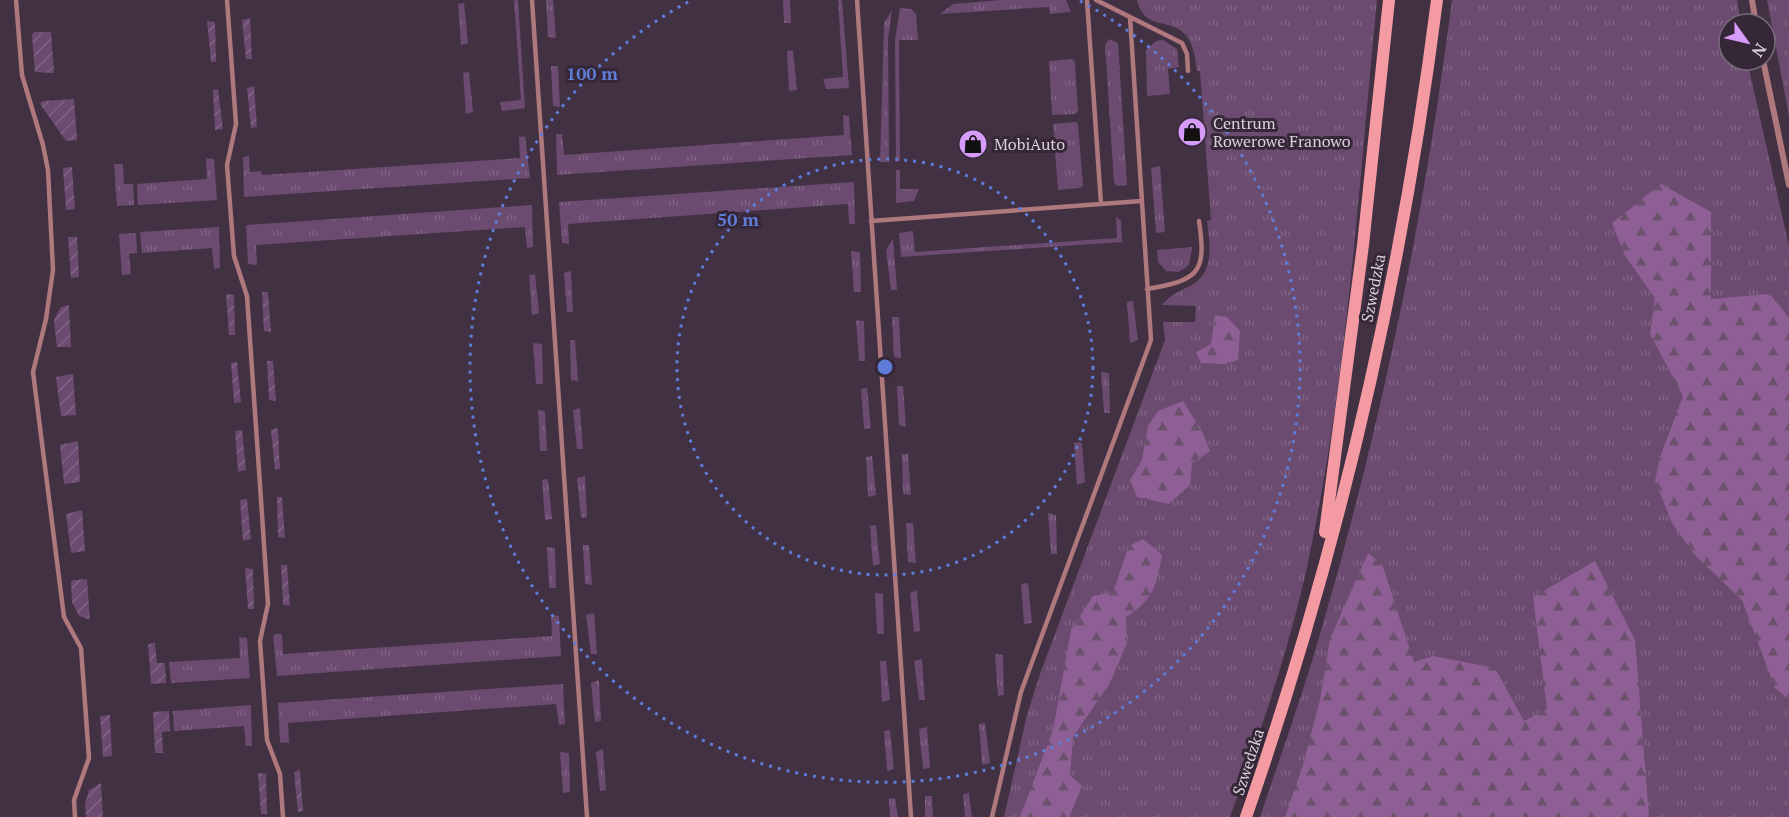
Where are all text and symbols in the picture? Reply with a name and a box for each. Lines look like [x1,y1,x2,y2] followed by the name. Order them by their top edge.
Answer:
[1717,12,1777,72] north arrow
[1747,39,1772,62] text: N
[566,61,618,85] text: 100 m
[1213,112,1351,152] place label: Centrum Rowerowe Franowo
[1176,116,1208,148] shop icon: Centrum Rowerowe Franowo
[957,128,989,160] shop icon: MobiAuto
[994,133,1065,155] place label: MobiAuto
[717,207,759,231] text: 50 m
[1356,252,1390,324] street label: Szwedzka
[875,357,895,377] centre of rings
[1227,726,1269,798] street label: Szwedzka

